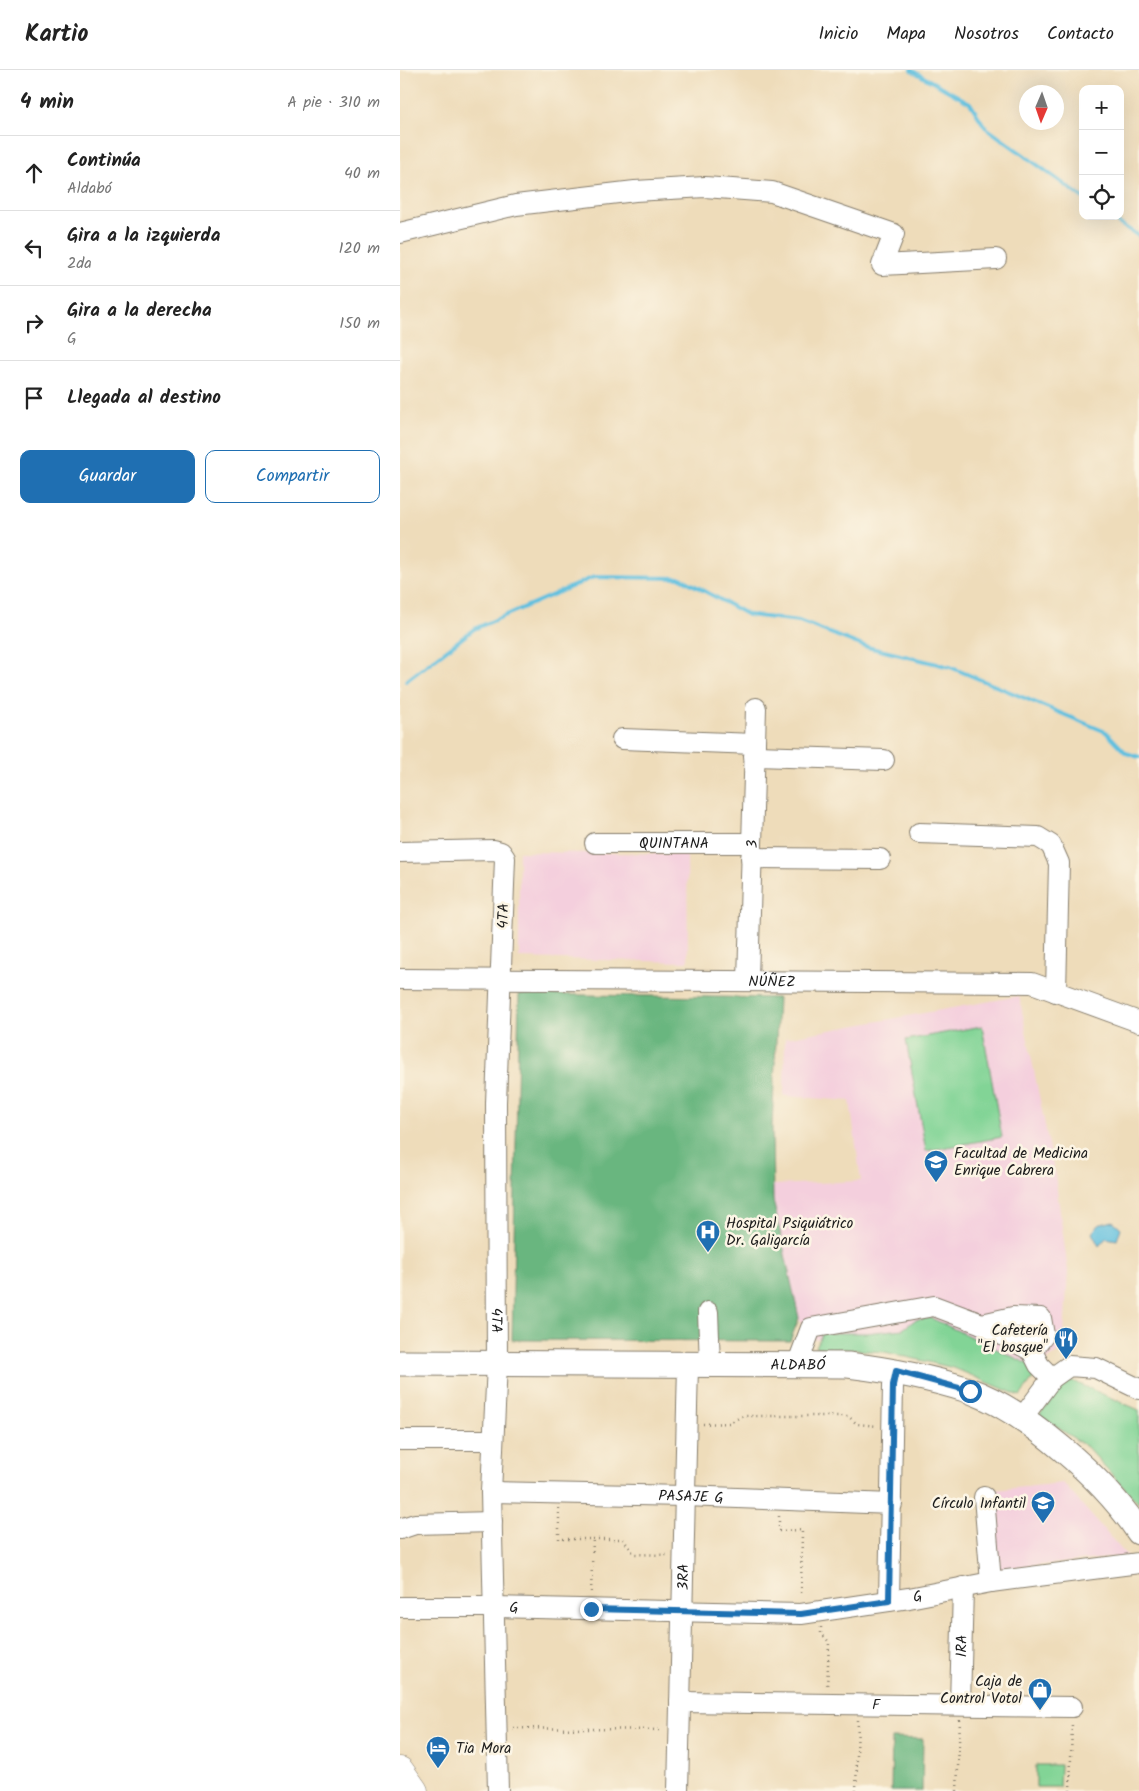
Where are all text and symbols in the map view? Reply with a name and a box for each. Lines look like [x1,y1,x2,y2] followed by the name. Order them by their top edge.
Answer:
[25,15,88,54] text: Kartio
[818,20,858,49] text: Inicio
[886,20,926,49] text: Mapa
[954,20,1019,49] text: Nosotros
[1047,20,1114,49] text: Contacto
[1019,85,1064,130] north arrow
[1079,85,1124,220] map controls
[1079,85,1124,130] button: +
[20,86,74,119] text: 4 min
[287,90,380,115] text: A pie · 310 m
[1079,130,1124,175] button: −
[67,146,141,176] text: Continúa
[20,159,48,187] icon: ahead
[344,161,380,186] text: 40 m
[1079,175,1124,220] button: locate
[67,176,112,201] text: Aldabó
[67,221,220,251] text: Gira a la izquierda
[20,234,48,262] icon: left
[339,236,380,261] text: 120 m
[67,251,92,276] text: 2da
[67,296,212,326] text: Gira a la derecha
[20,309,48,337] icon: right
[339,311,380,336] text: 150 m
[67,326,77,351] text: G
[67,383,221,413] text: Llegada al destino
[20,384,48,412] icon: arrive
[20,450,195,503] button: Guardar
[205,450,380,503] button: Compartir
[639,832,709,856] street label: QUINTANA
[741,839,765,849] street label: 3
[492,903,516,929] street label: 4TA
[748,970,796,995] street label: NÚÑEZ
[954,1142,1088,1183] place label: Facultad de Medicina Enrique Cabrera
[923,1149,949,1183] school or university icon: Facultad de Medicina Enrique Cabrera
[726,1212,854,1253] place label: Hospital Psiquiátrico Dr. Galigarcía
[695,1219,721,1253] hospital icon: Hospital Psiquiátrico Dr. Galigarcía
[484,1308,508,1333] street label: 4TA
[977,1319,1048,1360] place label: Cafetería "El bosque"
[1053,1326,1079,1360] restaurant icon: Cafetería "El bosque"
[770,1354,826,1378] street label: ALDABÓ
[959,1380,982,1403] route start
[658,1484,724,1510] street label: PASAJE G
[1030,1490,1056,1524] school or university icon: Círculo Infantil
[932,1492,1026,1516] place label: Círculo Infantil
[672,1564,696,1591] street label: 3RA
[911,1585,925,1610] street label: G
[509,1596,519,1621] street label: G
[580,1598,603,1621] route end
[950,1634,975,1658] street label: 1RA
[940,1670,1022,1711] place label: Caja de Control Votol
[1027,1677,1053,1711] shop icon: Caja de Control Votol
[872,1693,881,1718] street label: F
[425,1735,451,1769] hotel icon: Tia Mora
[456,1737,511,1761] place label: Tia Mora

